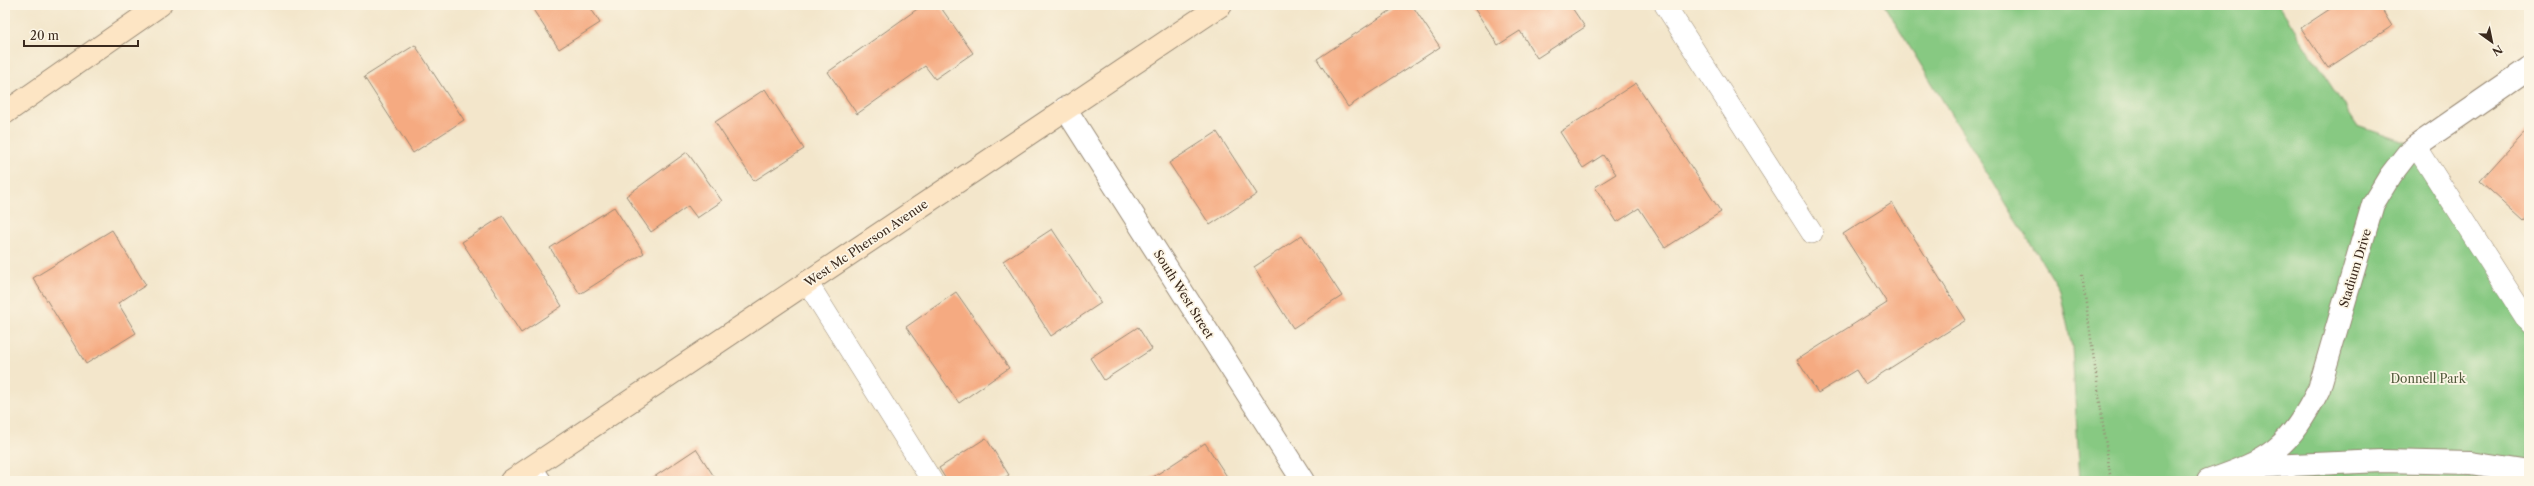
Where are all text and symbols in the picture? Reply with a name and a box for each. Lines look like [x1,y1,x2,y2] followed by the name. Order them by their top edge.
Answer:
[24,22,138,48] scale bar
[2472,22,2512,62] north arrow
[30,28,59,43] text: 20 m
[2489,42,2505,59] text: N
[801,196,931,290] street label: West Mc Pherson Avenue
[2336,226,2374,309] street label: Stadium Drive
[1151,247,1218,342] street label: South West Street
[2390,371,2467,386] park label: Donnell Park

